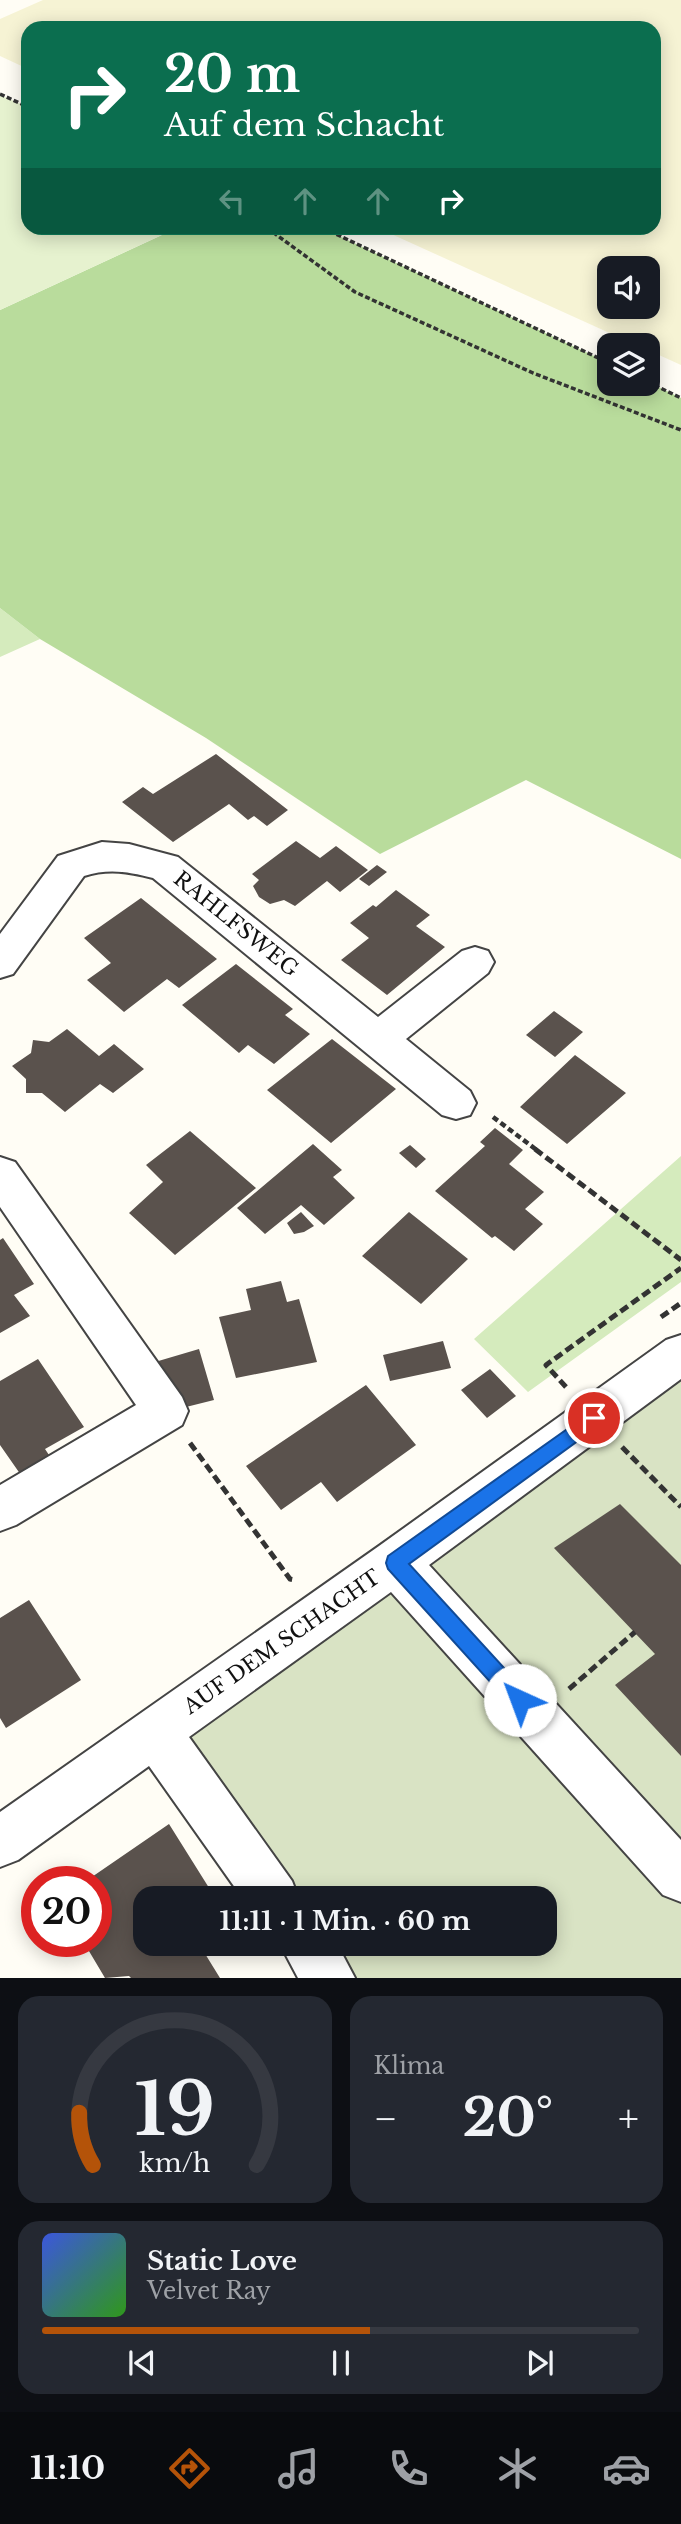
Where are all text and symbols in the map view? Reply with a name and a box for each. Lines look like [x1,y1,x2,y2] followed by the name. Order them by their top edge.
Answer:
[164,44,300,105] text: 20 m
[49,49,140,140] icon: right
[164,105,444,145] text: Auf dem Schacht
[213,182,251,220] icon: left
[286,182,324,220] icon: ahead
[359,182,397,220] icon: ahead
[432,182,470,220] icon: right
[597,256,660,396] map controls
[597,256,660,319] button: sound
[597,333,660,396] button: layers
[168,866,304,982] street label: RAHLFSWEG
[564,1388,624,1448] pin
[575,1399,613,1437] icon: arrive
[178,1564,385,1720] street label: AUF DEM SCHACHT
[483,1663,557,1737] position arrow
[21,1866,112,1957] speed limit sign: 20
[220,1905,470,1937] text: 11:11 · 1 Min. · 60 m
[374,2052,444,2080] text: Klima
[134,2065,215,2156] text: 19
[463,2086,553,2150] text: 20°
[374,2095,398,2142] text: −
[618,2095,639,2142] text: +
[139,2148,210,2179] text: km/h
[147,2245,297,2277] text: Static Love
[147,2277,271,2305] text: Velvet Ray
[123,2344,161,2382] icon: previous
[322,2344,360,2382] icon: pause
[521,2344,559,2382] icon: next
[165,2444,214,2493] icon: directions
[274,2444,323,2493] icon: music
[384,2444,433,2493] icon: phone
[493,2444,542,2493] icon: climate
[602,2444,651,2493] icon: car
[30,2448,105,2488] text: 11:10

